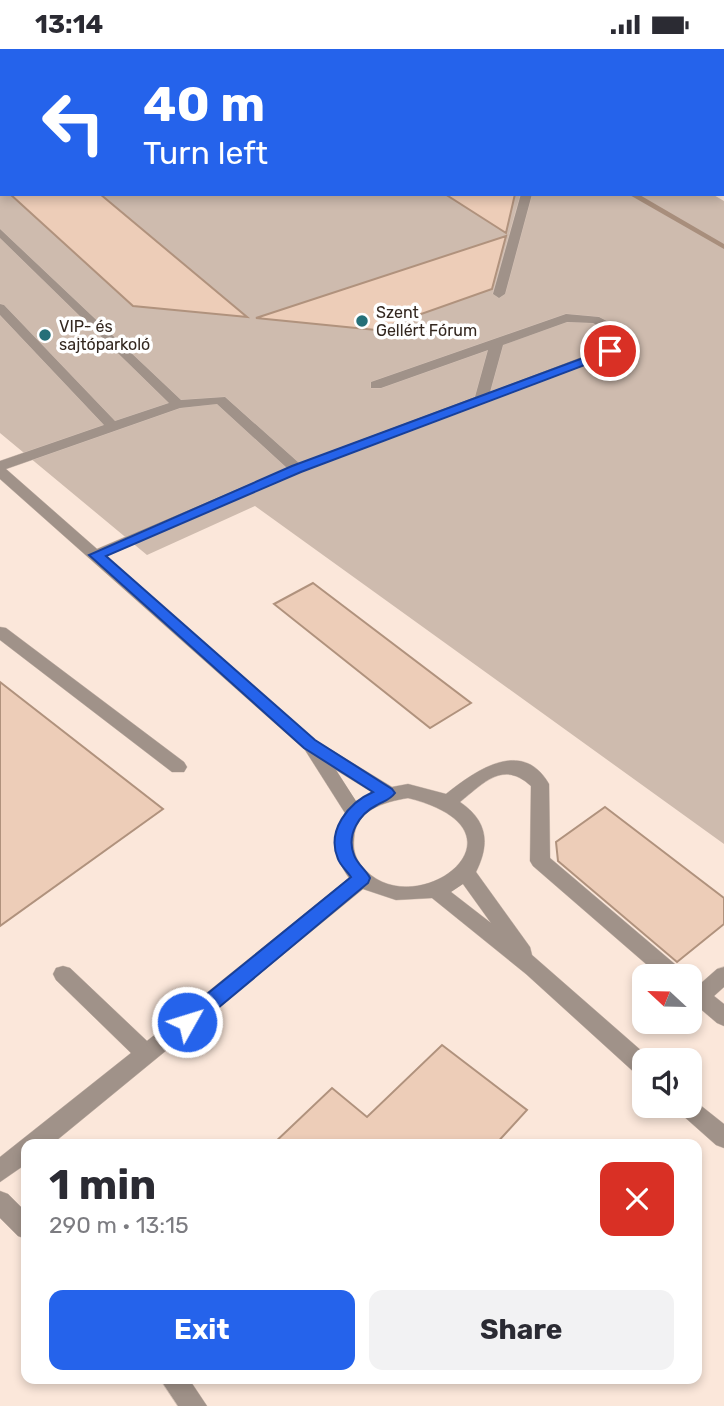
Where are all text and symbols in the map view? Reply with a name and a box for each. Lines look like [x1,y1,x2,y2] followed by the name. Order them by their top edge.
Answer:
[35,9,103,40] text: 13:14
[143,75,265,133] text: 40 m
[28,77,119,168] icon: left
[143,134,268,172] text: Turn left
[376,303,477,340] place label: Szent Gellért Fórum
[354,313,370,329] marker: Szent Gellért Fórum
[59,317,150,354] place label: VIP- és sajtóparkoló
[580,321,640,381] pin
[37,327,53,343] marker: VIP- és sajtóparkoló
[591,332,629,370] icon: arrive
[632,964,702,1034] north arrow
[632,964,702,1118] map controls
[150,985,224,1059] position arrow
[632,1048,702,1118] button: sound
[49,1160,156,1210] text: 1 min
[600,1162,674,1236] button: close
[49,1211,189,1239] text: 290 m · 13:15
[49,1290,355,1370] button: Exit
[369,1290,674,1370] button: Share

